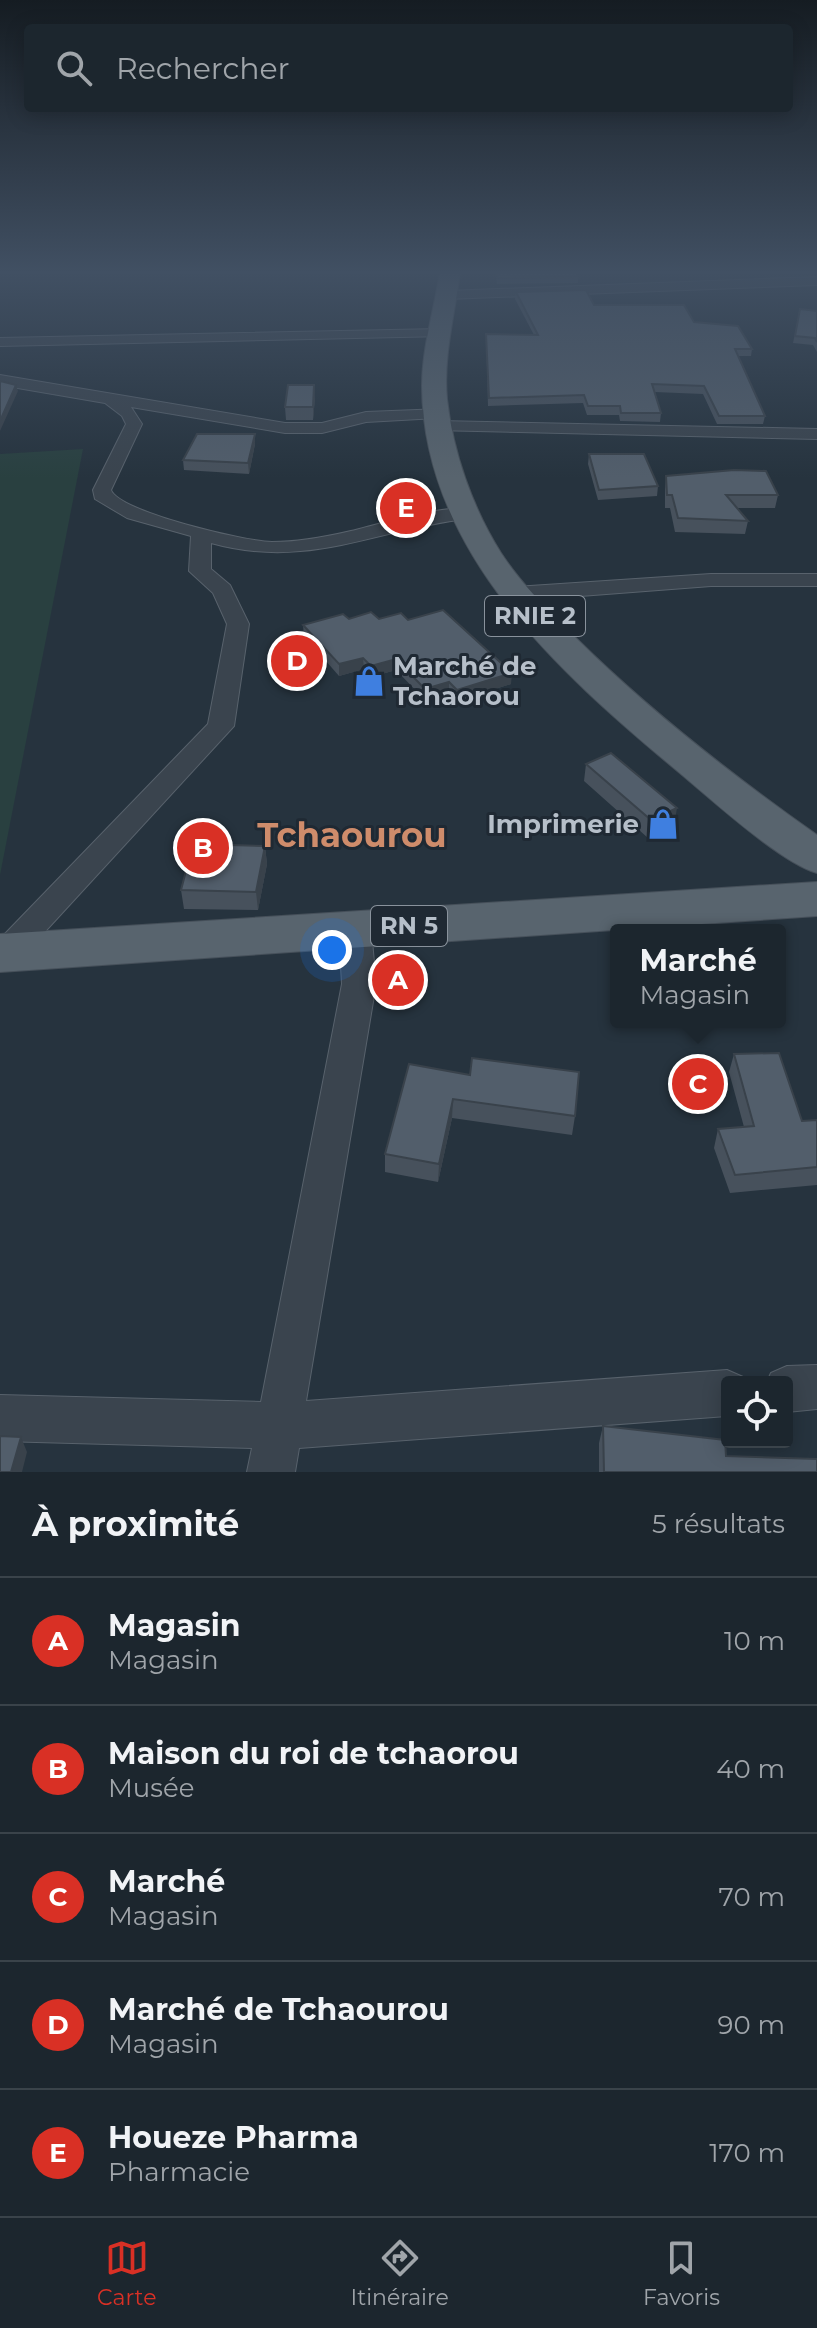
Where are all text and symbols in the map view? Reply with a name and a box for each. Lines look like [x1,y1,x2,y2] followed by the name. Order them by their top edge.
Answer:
[24,24,793,112] search box
[52,46,96,90] icon: search
[116,50,290,87] text: Rechercher
[380,478,432,538] pin: E
[485,596,585,636] road number: RNIE 2
[271,631,323,691] pin: D
[393,650,536,712] place label: Marché de Tchaorou
[352,664,386,698] shop icon: Marché de Tchaorou
[646,807,680,841] shop icon: Imprimerie
[487,808,639,840] place label: Imprimerie
[257,814,447,856] district label: Tchaourou
[177,818,229,878] pin: B
[371,906,447,946] road number: RN 5
[610,924,786,1028] popup
[312,930,352,970] your location
[639,942,757,979] text: Marché
[372,950,424,1010] pin: A
[639,979,750,1011] text: Magasin
[672,1054,724,1114] pin: C
[721,1376,793,1448] map controls
[721,1376,793,1448] button: locate
[32,1503,239,1545] text: À proximité
[652,1508,785,1540] text: 5 résultats
[108,1607,240,1644] text: Magasin
[48,1625,68,1657] text: A
[724,1625,785,1657] text: 10 m
[108,1644,219,1676] text: Magasin
[108,1735,519,1772] text: Maison du roi de tchaorou
[48,1753,68,1785] text: B
[716,1753,785,1785] text: 40 m
[108,1772,194,1804] text: Musée
[108,1863,225,1900] text: Marché
[49,1881,67,1913] text: C
[719,1881,785,1913] text: 70 m
[108,1900,219,1932] text: Magasin
[108,1991,449,2028] text: Marché de Tchaourou
[47,2009,69,2041] text: D
[718,2009,785,2041] text: 90 m
[108,2028,219,2060] text: Magasin
[108,2119,359,2156] text: Houeze Pharma
[49,2137,67,2169] text: E
[709,2137,785,2169] text: 170 m
[108,2156,250,2188] text: Pharmacie
[97,2236,156,2311] tab: Carte
[351,2236,449,2311] tab: Itinéraire
[643,2236,720,2311] tab: Favoris

